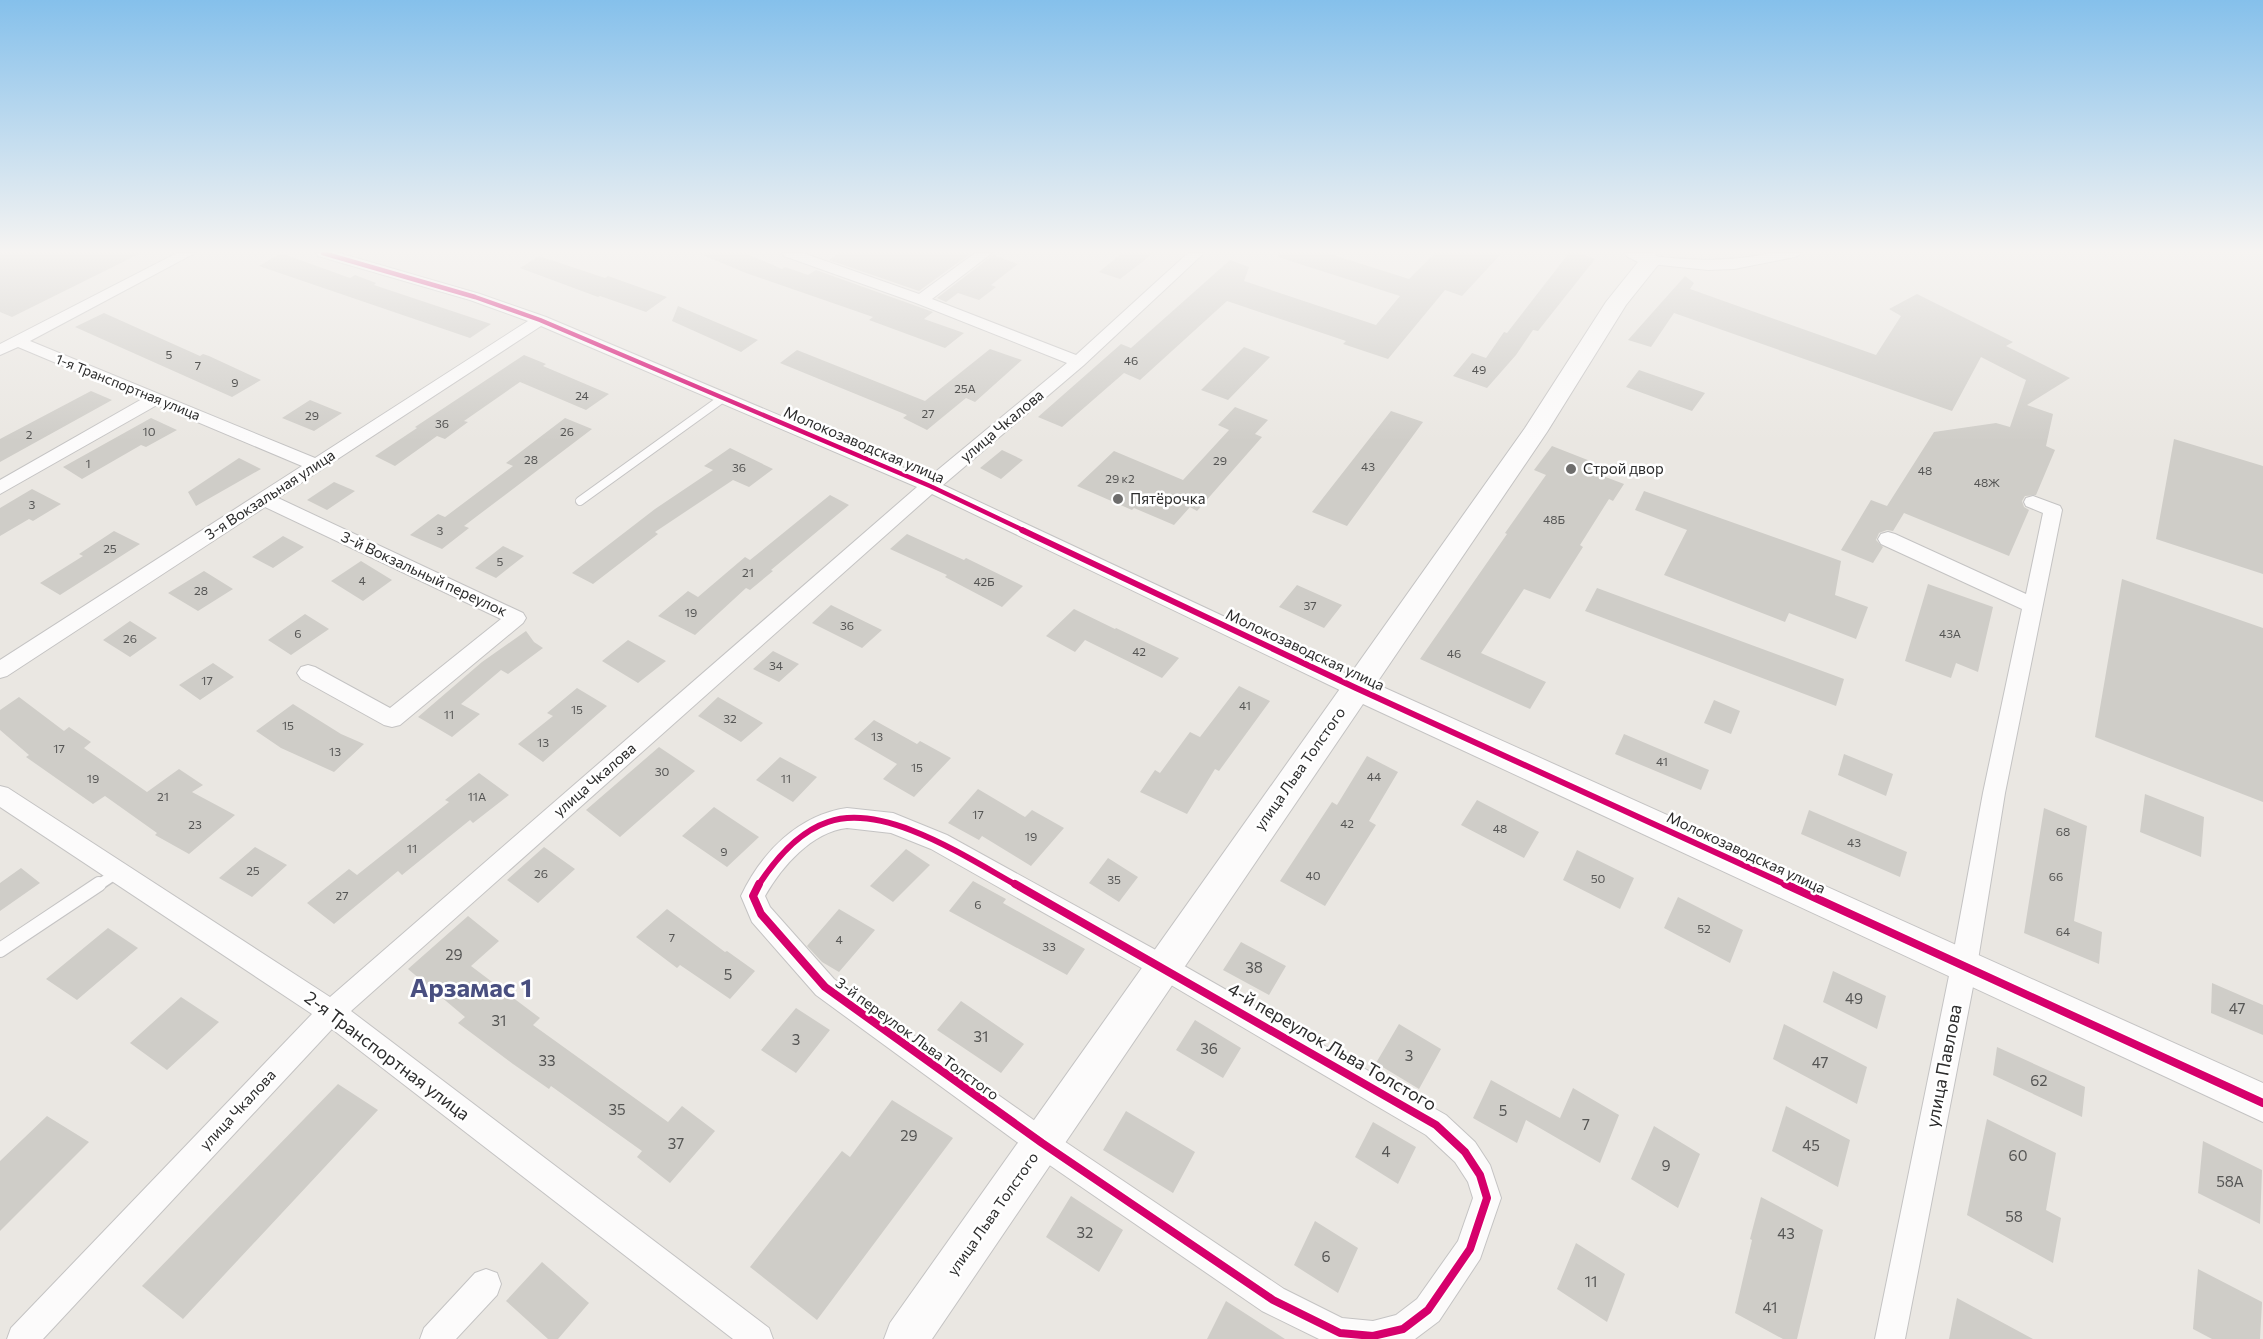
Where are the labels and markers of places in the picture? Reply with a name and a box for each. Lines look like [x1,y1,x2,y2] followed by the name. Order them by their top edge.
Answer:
[1583,459,1664,477] place label: Строй двор
[1564,462,1578,476] marker: Строй двор
[1130,489,1205,507] place label: Пятёрочка
[1111,492,1125,506] marker: Пятёрочка

